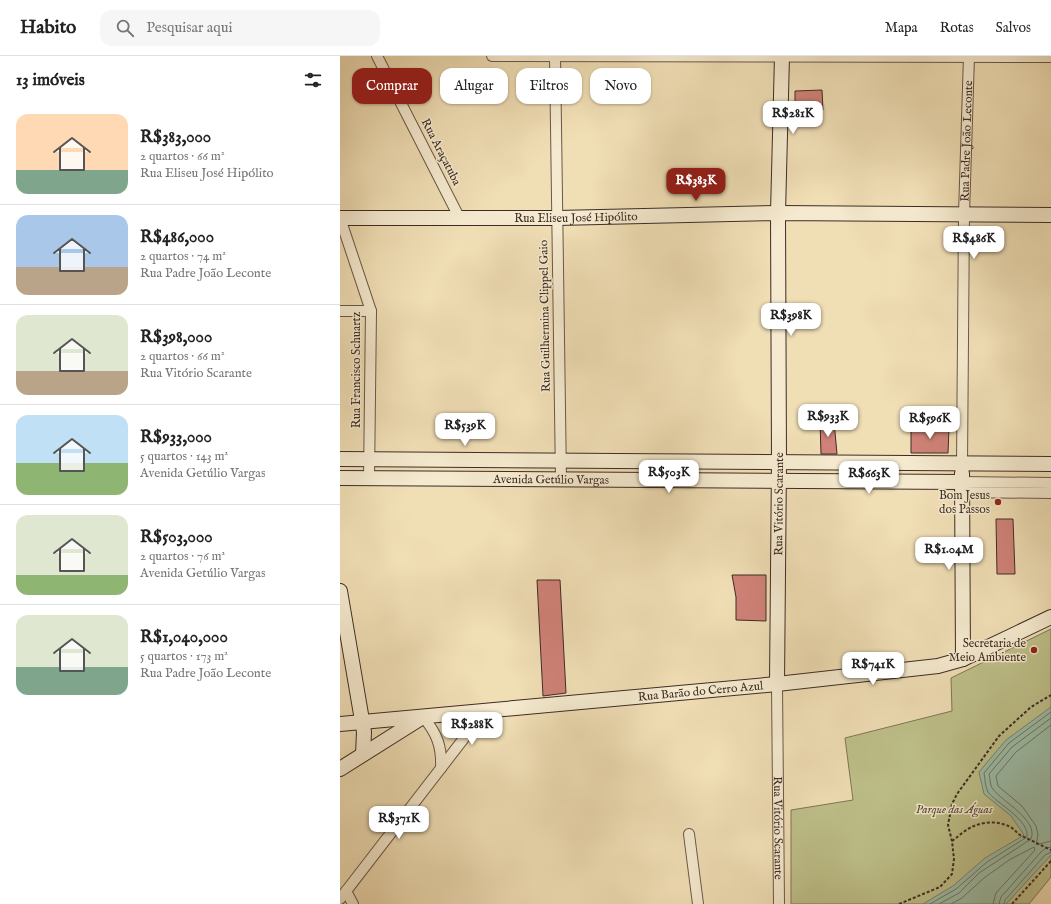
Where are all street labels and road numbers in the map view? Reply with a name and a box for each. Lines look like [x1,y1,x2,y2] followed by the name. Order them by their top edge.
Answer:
[957,80,976,202] street label: Rua Padre João Leconte
[418,116,465,189] street label: Rua Araçatuba
[514,209,638,226] street label: Rua Eliseu José Hipólito
[536,239,555,392] street label: Rua Guilhermina Clippel Gaio
[349,311,364,428] street label: Rua Francisco Schuartz
[771,452,787,556] street label: Rua Vitório Scarante
[492,471,609,487] street label: Avenida Getúlio Vargas
[637,678,764,704] street label: Rua Barão do Cerro Azul
[770,776,786,880] street label: Rua Vitório Scarante

